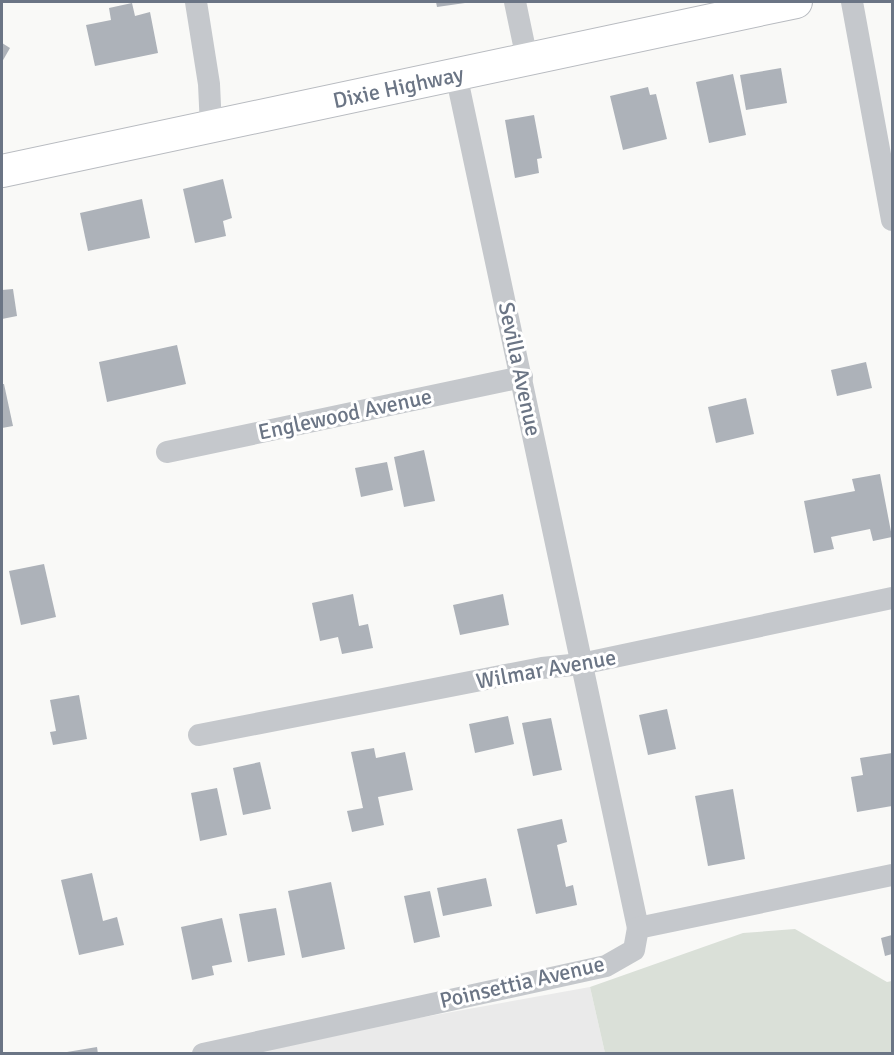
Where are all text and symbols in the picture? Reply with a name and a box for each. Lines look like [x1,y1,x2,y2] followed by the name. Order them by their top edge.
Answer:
[330,59,467,114] street label: Dixie Highway
[493,300,547,438] street label: Sevilla Avenue
[256,382,434,446] street label: Englewood Avenue
[474,643,618,695] street label: Wilmar Avenue
[437,950,607,1014] street label: Poinsettia Avenue

